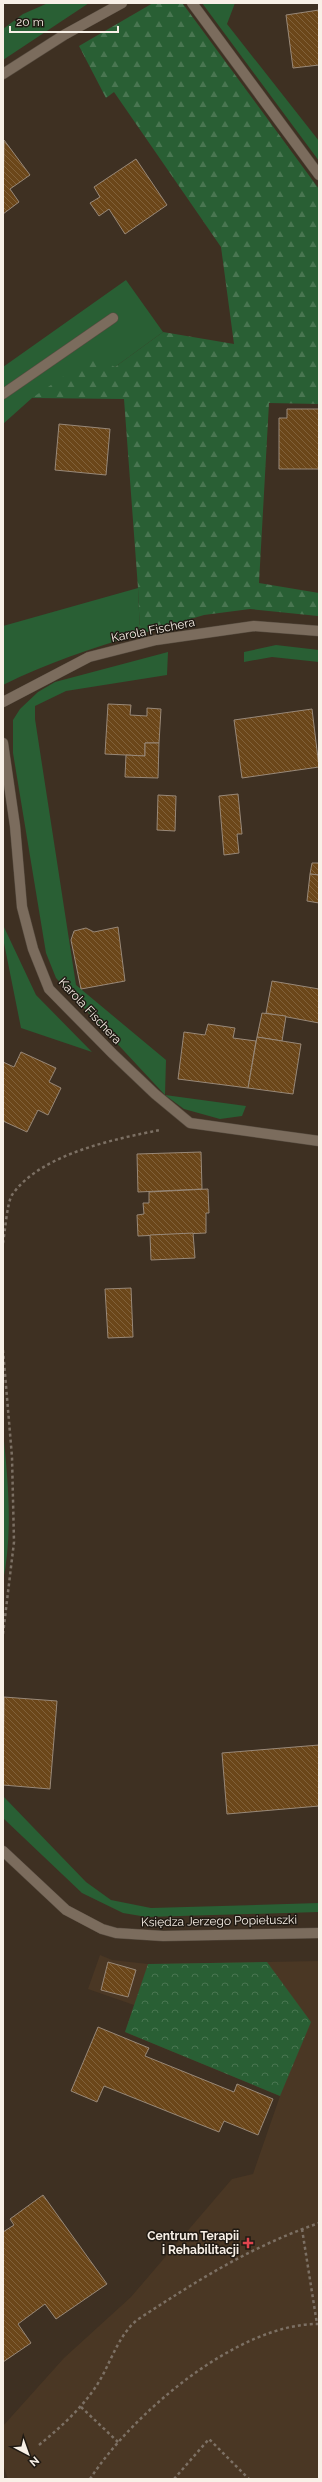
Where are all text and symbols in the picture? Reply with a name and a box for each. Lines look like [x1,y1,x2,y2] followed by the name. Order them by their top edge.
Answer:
[10,8,118,34] scale bar
[16,15,44,29] text: 20 m
[110,615,196,645] street label: Karola Fischera
[56,975,124,1047] street label: Karola Fischera
[141,1913,297,1929] street label: Księdza Jerzego Popiełuszki
[147,2229,239,2257] place label: Centrum Terapii i Rehabilitacji
[242,2237,254,2249] marker: Centrum Terapii i Rehabilitacji
[8,2434,48,2474] north arrow
[27,2454,42,2469] text: N

